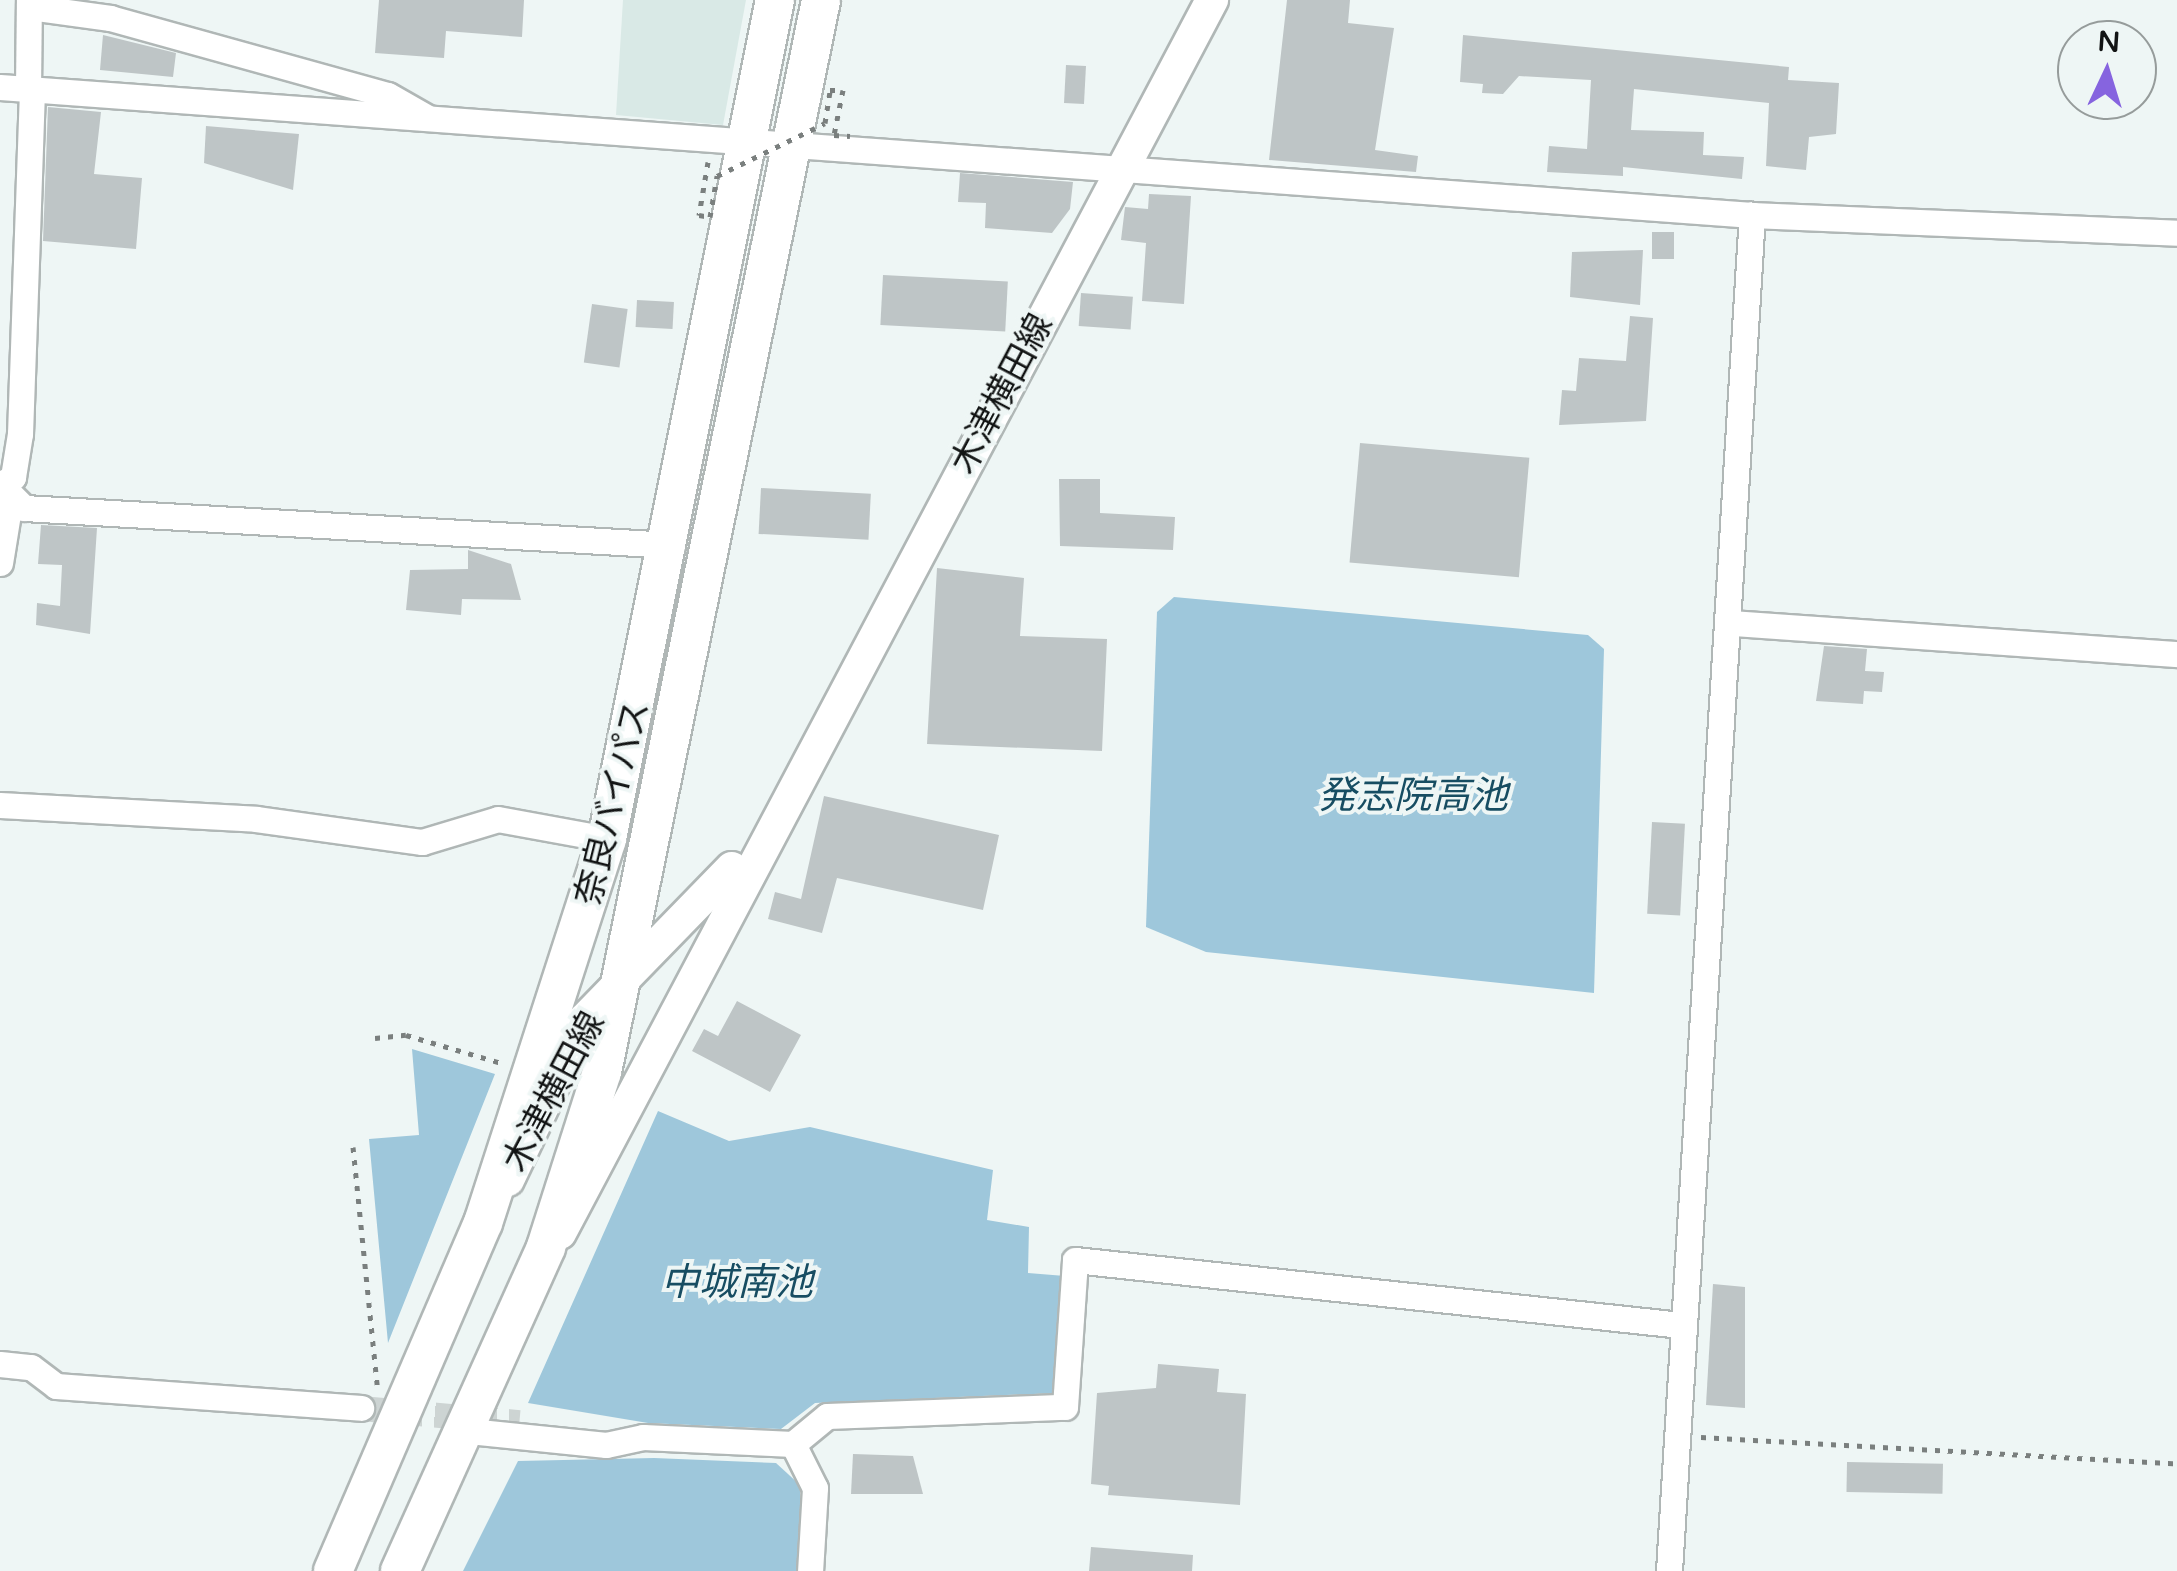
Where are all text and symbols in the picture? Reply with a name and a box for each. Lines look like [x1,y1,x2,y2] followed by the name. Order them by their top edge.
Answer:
[2057,20,2157,120] north arrow
[2097,24,2121,60] text: N
[942,307,1062,481] street label: 木津横田線
[567,696,659,910] street label: 奈良バイパス
[1318,774,1508,820] water label: 発志院高池
[494,1005,614,1179] street label: 木津横田線
[661,1261,813,1307] water label: 中城南池

